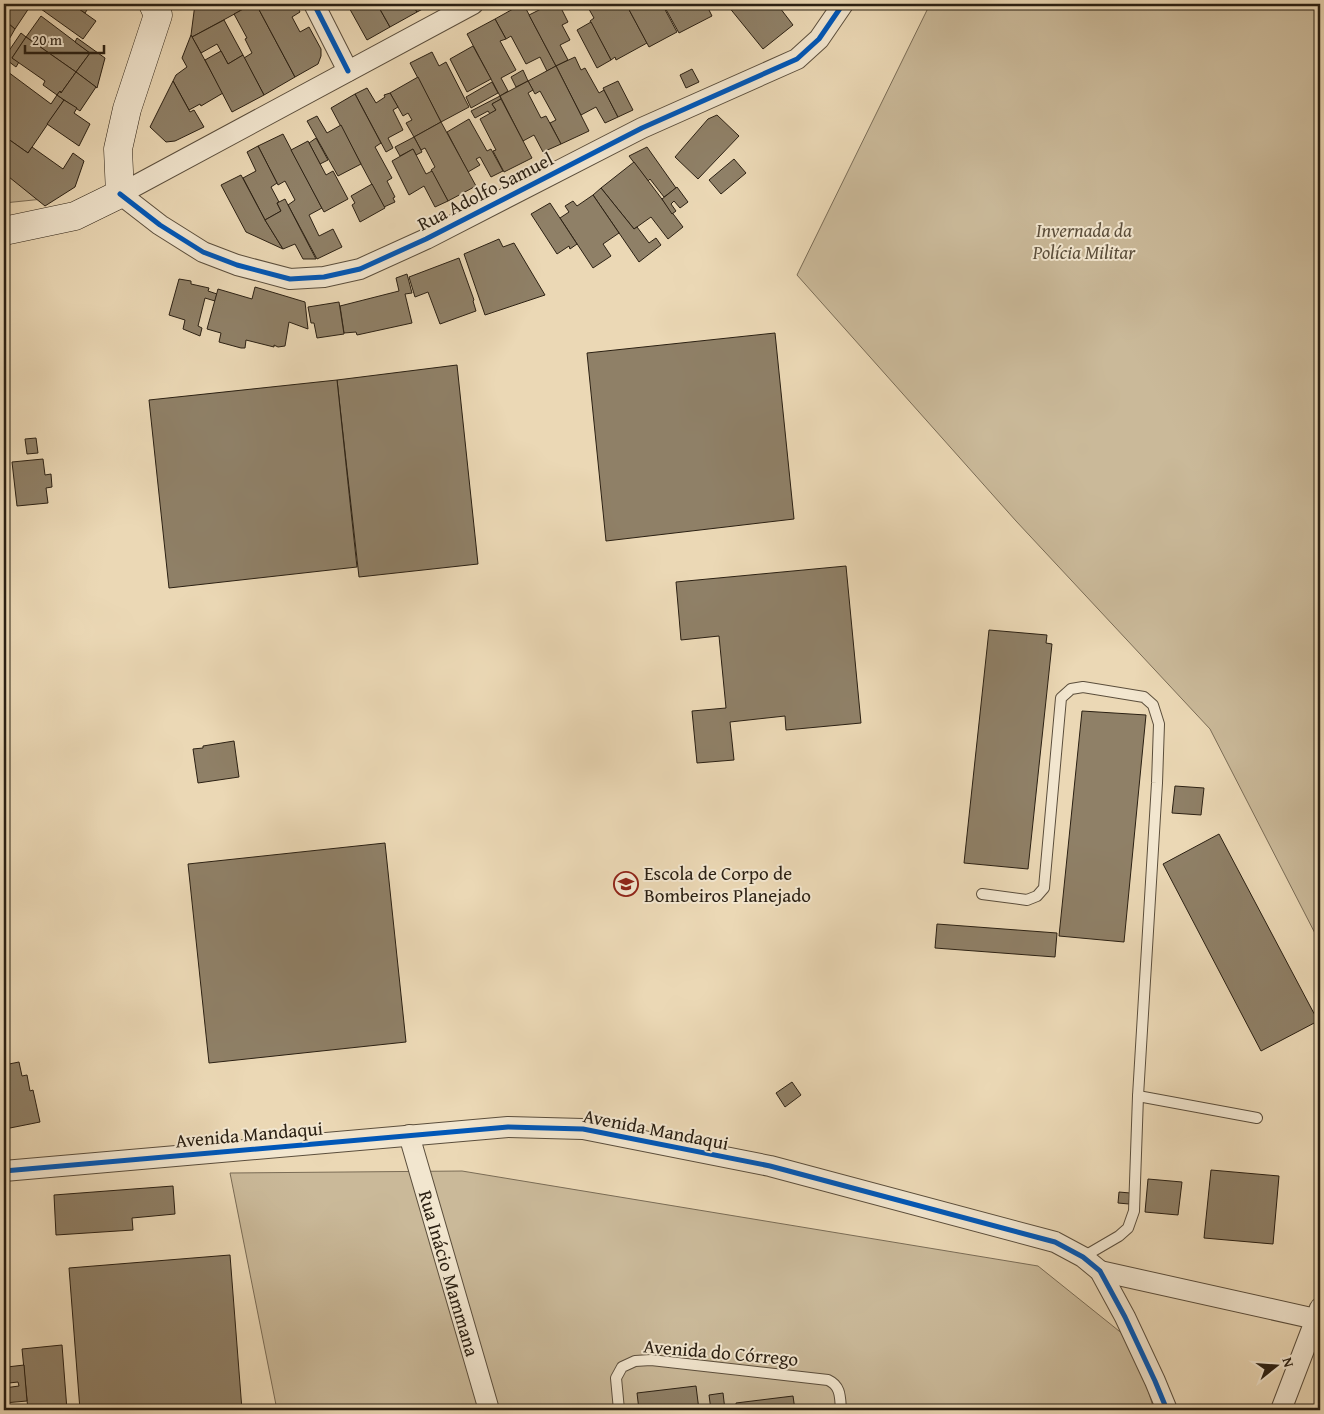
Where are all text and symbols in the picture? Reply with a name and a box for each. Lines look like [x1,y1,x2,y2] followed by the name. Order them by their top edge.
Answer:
[25,22,104,54] scale bar
[32,29,63,50] text: 20 m
[412,145,558,237] street label: Rua Adolfo Samuel
[1032,216,1136,266] park label: Invernada da Polícia Militar
[644,859,811,909] place label: Escola de Corpo de Bombeiros Planejado
[613,871,639,897] school or university icon: Escola de Corpo de Bombeiros Planejado
[581,1101,731,1157] street label: Avenida Mandaqui
[174,1114,324,1154] street label: Avenida Mandaqui
[412,1187,487,1360] street label: Rua Inácio Mammana
[642,1331,800,1373] street label: Avenida do Córrego
[1252,1342,1302,1392] north arrow
[1278,1355,1300,1370] text: N

